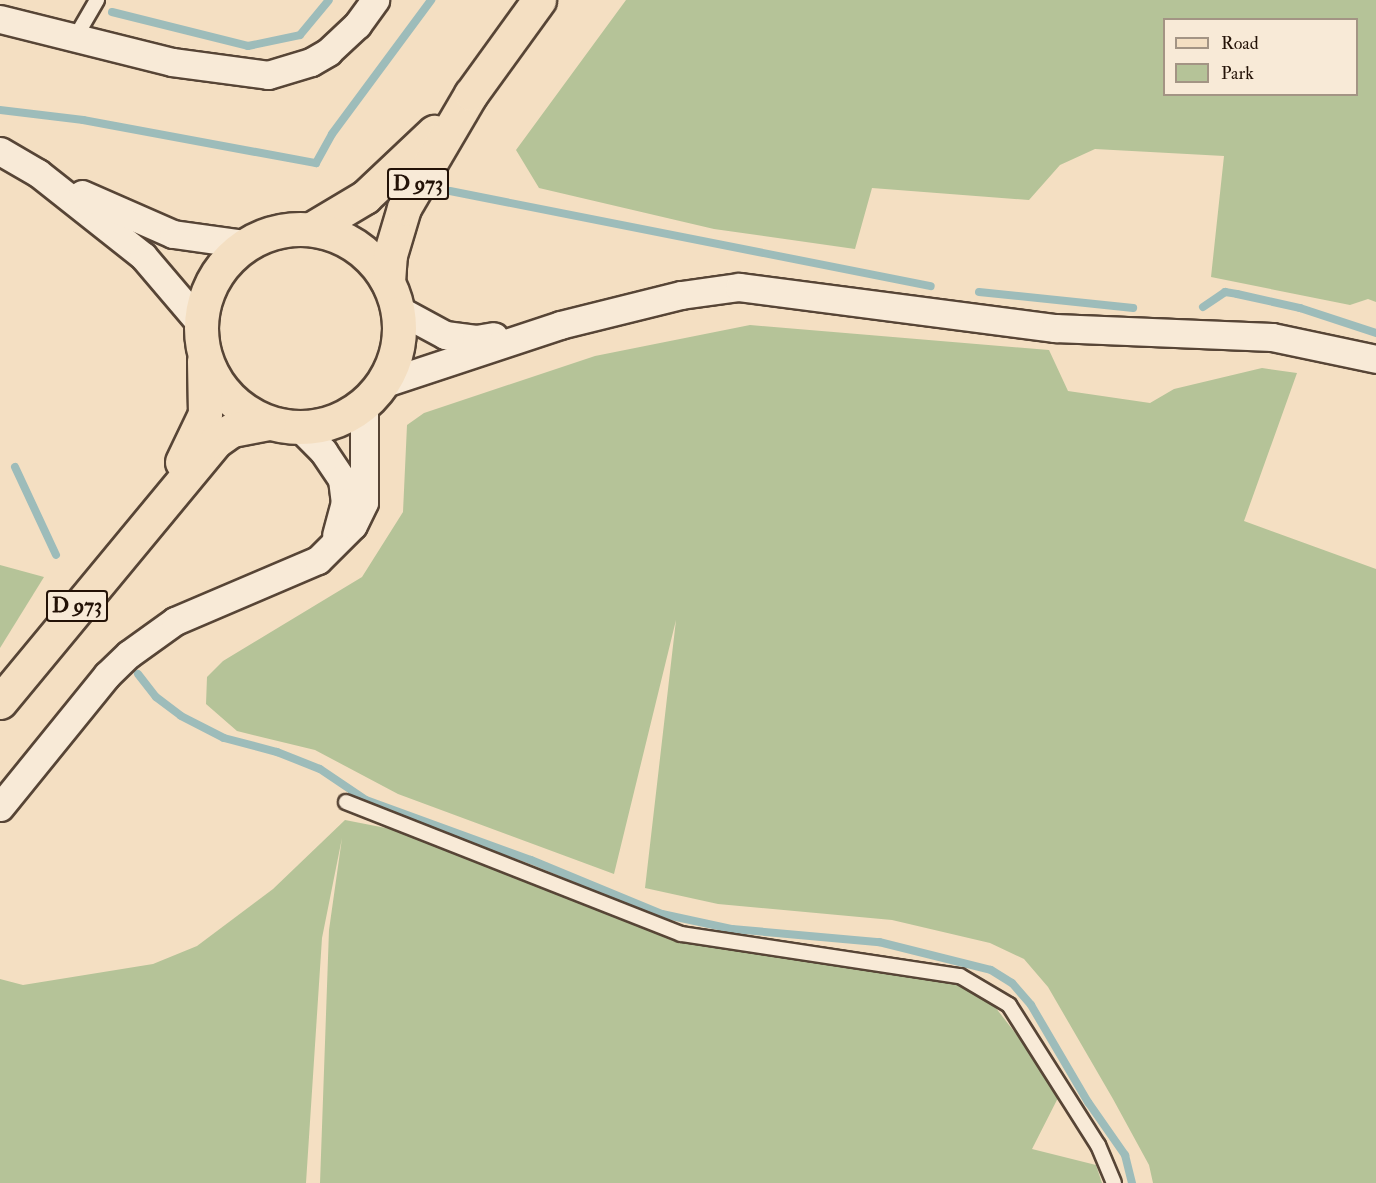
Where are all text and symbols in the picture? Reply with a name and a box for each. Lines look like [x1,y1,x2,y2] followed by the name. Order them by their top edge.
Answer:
[1163,18,1358,96] legend
[1221,32,1259,55] text: Road
[1221,62,1254,85] text: Park
[386,166,450,202] road number: D 973
[46,588,109,624] road number: D 973

